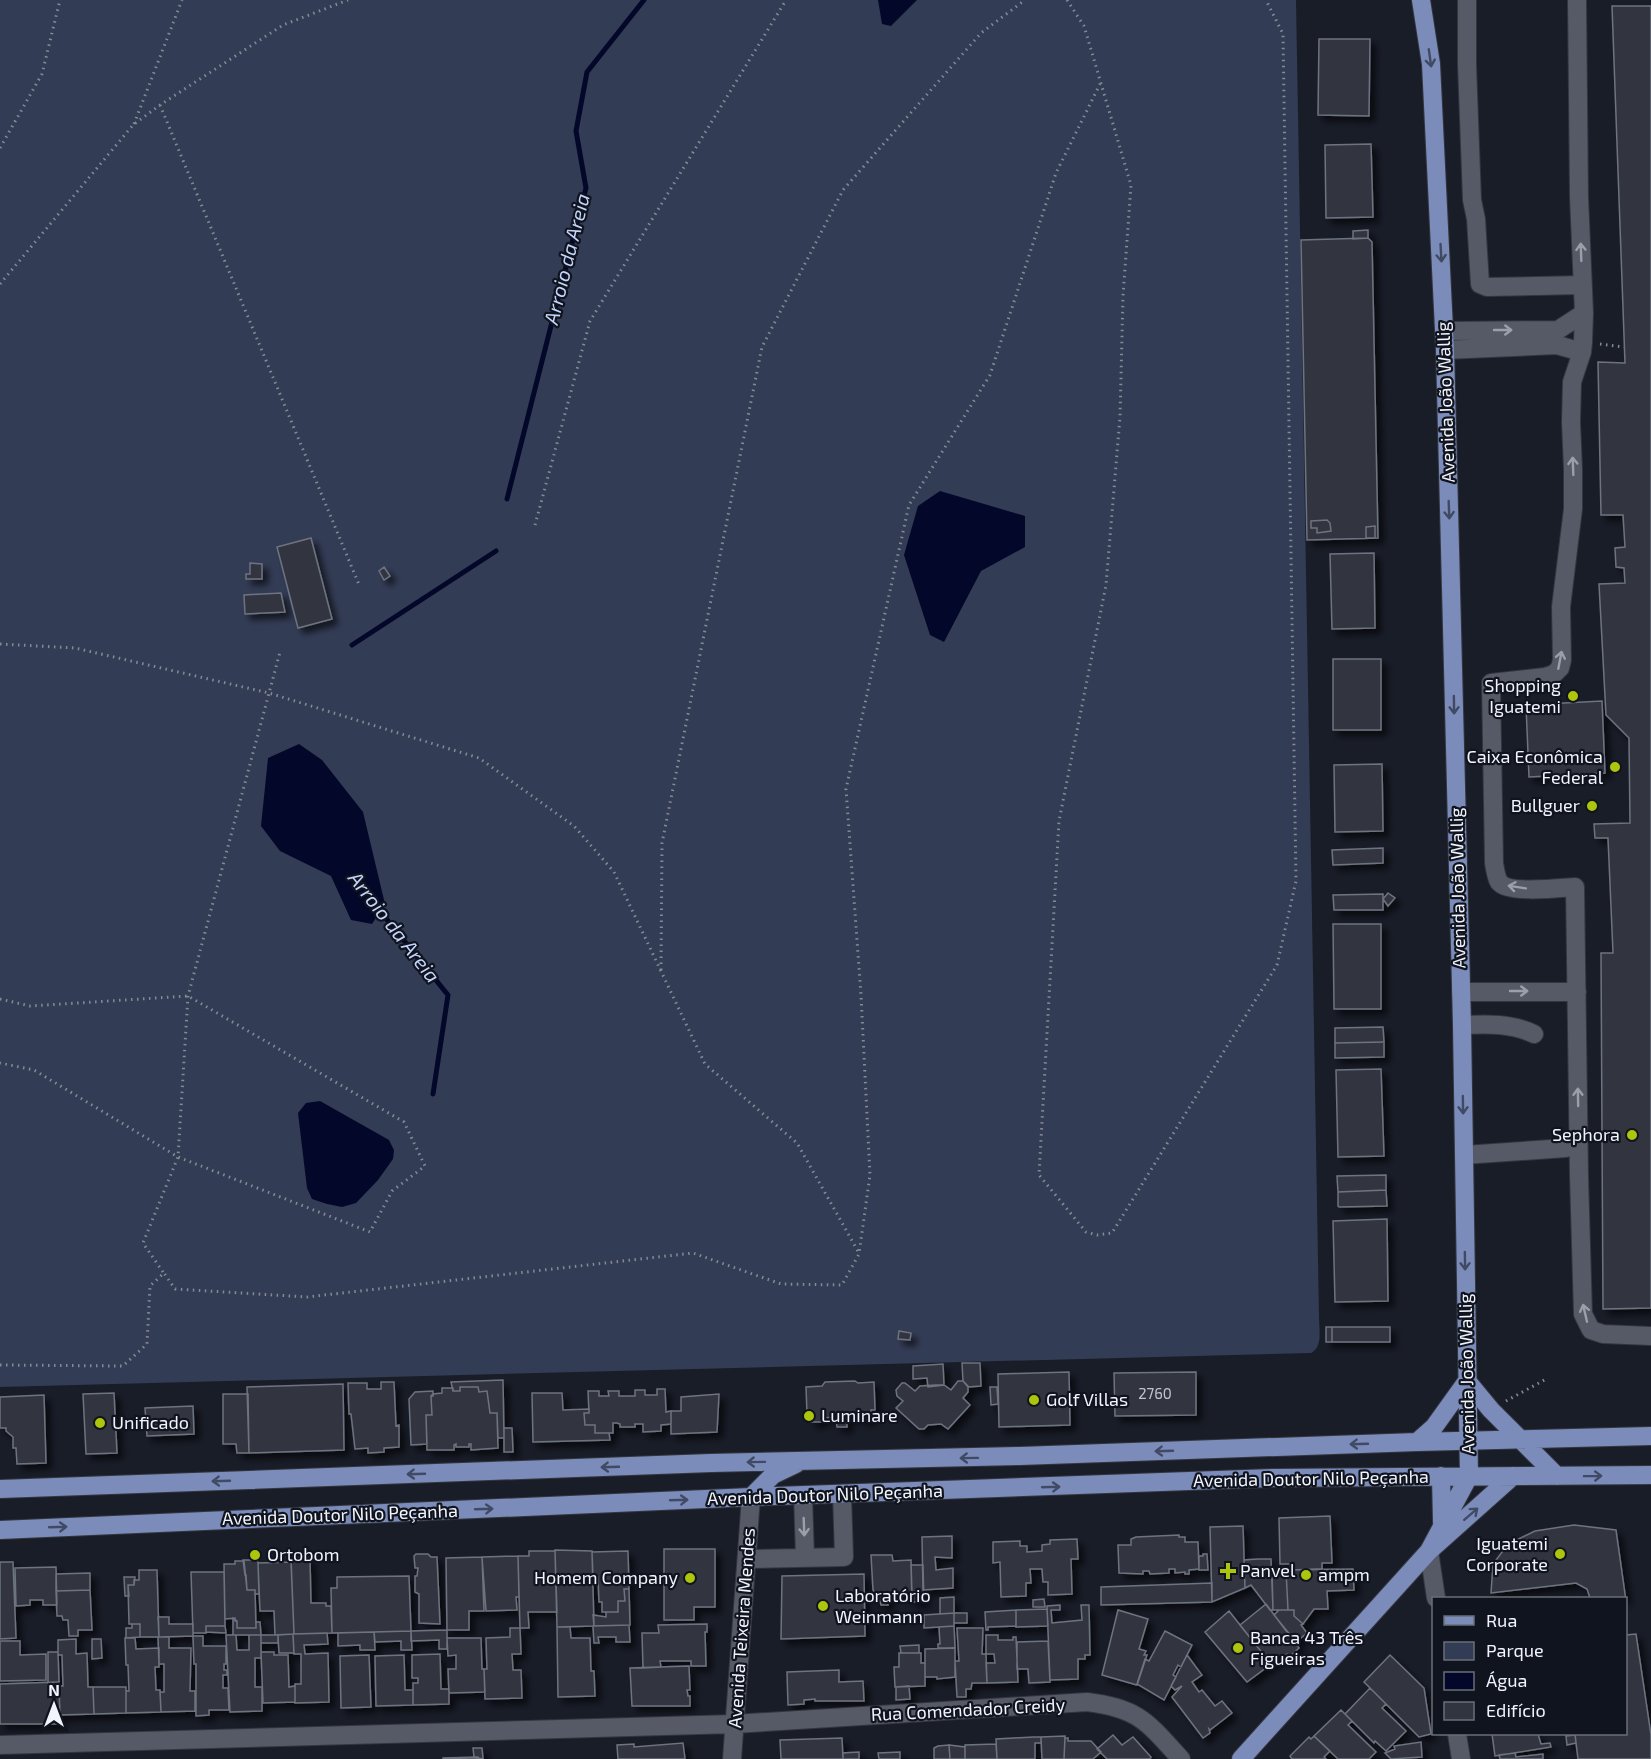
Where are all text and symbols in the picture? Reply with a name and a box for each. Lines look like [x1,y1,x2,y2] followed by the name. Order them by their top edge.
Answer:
[1424,47,1435,67] one-way arrow
[538,191,594,328] water label: Arroio da Areia
[1435,242,1446,262] one-way arrow
[1575,242,1586,262] one-way arrow
[1431,321,1459,483] street label: Avenida João Wallig
[1492,324,1512,336] one-way arrow
[1567,456,1579,476] one-way arrow
[1443,500,1455,520] one-way arrow
[1555,651,1566,670] one-way arrow
[1484,674,1561,717] place label: Shopping Iguatemi
[1566,689,1580,703] marker: Shopping Iguatemi
[1448,695,1460,715] one-way arrow
[1466,745,1604,788] place label: Caixa Econômica Federal
[1608,760,1622,774] marker: Caixa Econômica Federal
[1511,794,1580,816] place label: Bullguer
[1585,799,1599,813] marker: Bullguer
[1445,807,1469,969] street label: Avenida João Wallig
[343,865,446,987] water label: Arroio da Areia
[1507,882,1527,893] one-way arrow
[1509,986,1529,997] one-way arrow
[1572,1088,1584,1108] one-way arrow
[1457,1095,1469,1115] one-way arrow
[1552,1123,1620,1145] place label: Sephora
[1625,1128,1639,1142] marker: Sephora
[1460,1251,1471,1271] one-way arrow
[1454,1293,1478,1455] street label: Avenida João Wallig
[1579,1304,1590,1323] one-way arrow
[1138,1384,1172,1402] house number: 2760
[1046,1388,1128,1410] place label: Golf Villas
[1027,1393,1041,1407] marker: Golf Villas
[821,1404,898,1426] place label: Luminare
[802,1409,816,1423] marker: Luminare
[112,1411,189,1433] place label: Unificado
[93,1416,107,1430] marker: Unificado
[1350,1438,1369,1450] one-way arrow
[1155,1445,1175,1457] one-way arrow
[960,1452,980,1463] one-way arrow
[746,1456,766,1468] one-way arrow
[601,1461,621,1472] one-way arrow
[1193,1465,1429,1492] street label: Avenida Doutor Nilo Peçanha
[406,1468,426,1479] one-way arrow
[1582,1470,1602,1481] one-way arrow
[211,1475,231,1487] one-way arrow
[707,1479,943,1510] street label: Avenida Doutor Nilo Peçanha
[1040,1481,1060,1492] one-way arrow
[668,1495,688,1506] one-way arrow
[222,1499,458,1530] street label: Avenida Doutor Nilo Peçanha
[474,1503,494,1514] one-way arrow
[1463,1507,1479,1520] one-way arrow
[799,1516,810,1536] one-way arrow
[48,1521,68,1533] one-way arrow
[723,1527,759,1729] street label: Avenida Teixeira Mendes
[1466,1532,1548,1575] place label: Iguatemi Corporate
[267,1543,340,1565] place label: Ortobom
[1553,1547,1567,1561] marker: Iguatemi Corporate
[248,1548,262,1562] marker: Ortobom
[1240,1559,1296,1581] place label: Panvel
[1318,1563,1370,1585] place label: ampm
[1221,1564,1235,1578] marker: Panvel
[534,1566,678,1588] place label: Homem Company
[1299,1568,1313,1582] marker: ampm
[683,1571,697,1585] marker: Homem Company
[835,1584,931,1627] place label: Laboratório Weinmann
[1432,1597,1627,1735] legend
[816,1599,830,1613] marker: Laboratório Weinmann
[1486,1609,1517,1631] text: Rua
[1250,1626,1363,1669] place label: Banca 43 Três Figueiras
[1486,1639,1544,1661] text: Parque
[1231,1641,1245,1655] marker: Banca 43 Três Figueiras
[1486,1669,1527,1691] text: Água
[24,1675,84,1735] north arrow
[48,1680,60,1699] text: N
[870,1693,1066,1725] street label: Rua Comendador Creidy
[1486,1699,1546,1721] text: Edifício

